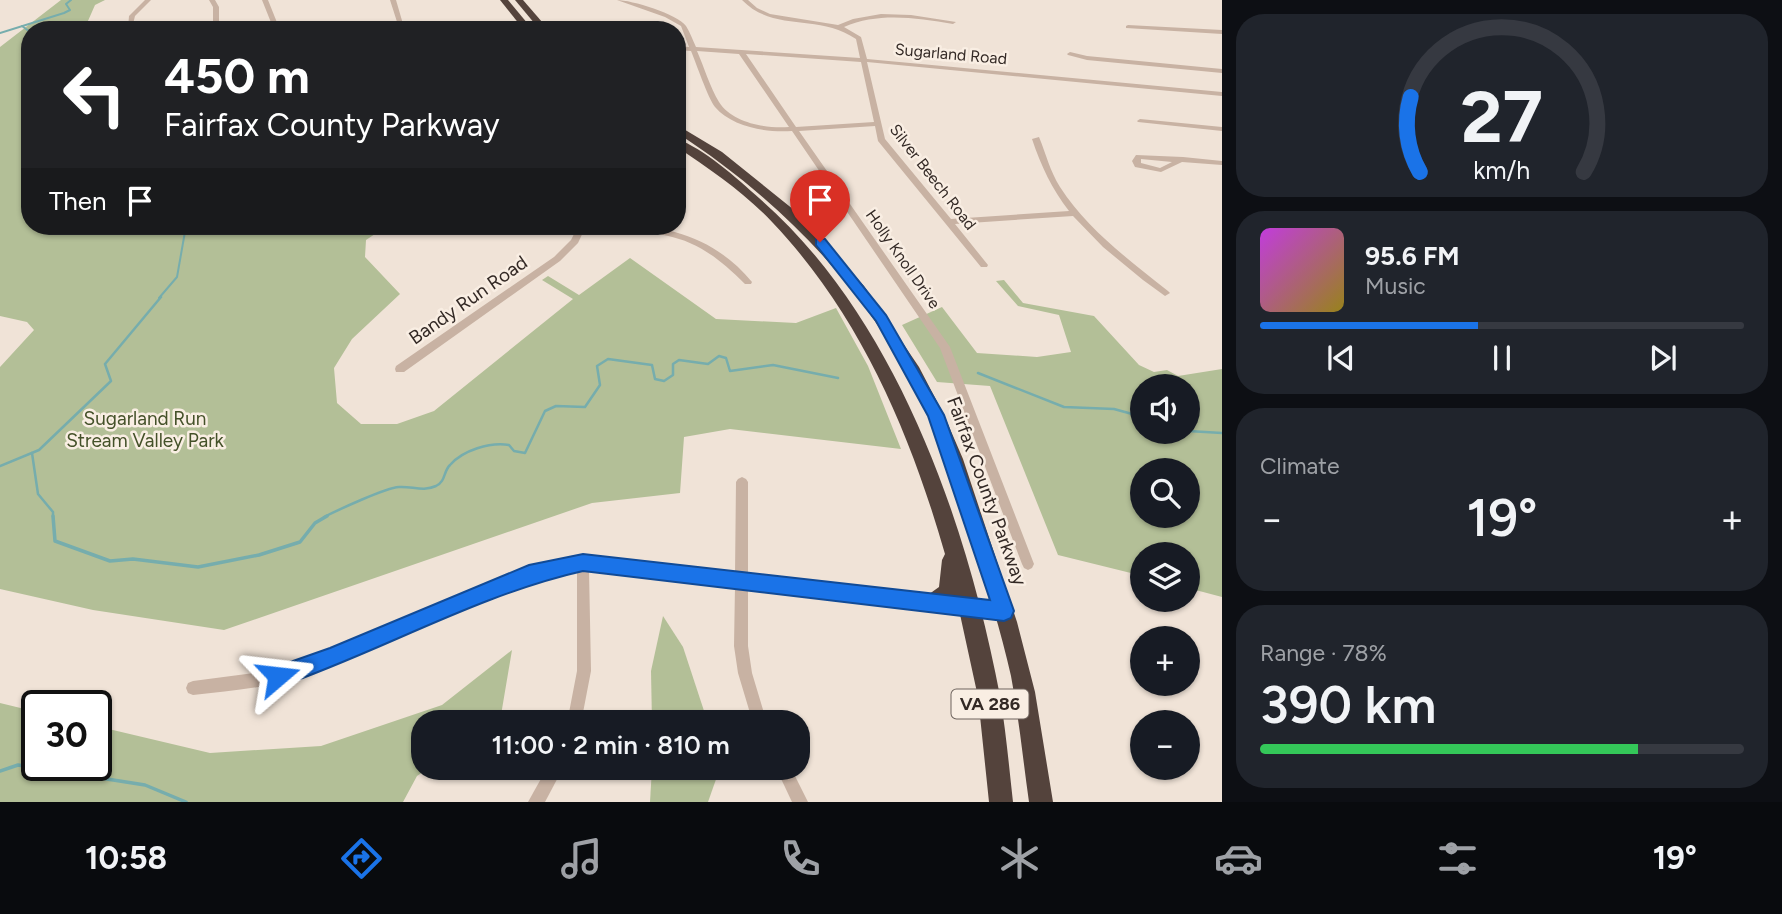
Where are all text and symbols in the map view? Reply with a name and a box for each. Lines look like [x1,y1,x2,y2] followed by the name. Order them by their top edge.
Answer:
[894,40,1008,68] street label: Sugarland Road
[164,46,310,105] text: 450 m
[49,49,140,140] icon: left
[1461,73,1543,160] text: 27
[164,106,500,144] text: Fairfax County Parkway
[886,120,980,234] street label: Silver Beech Road
[1473,154,1531,184] text: km/h
[790,170,850,242] pin
[801,181,839,219] icon: arrive
[121,182,159,220] icon: arrive
[49,185,107,217] text: Then
[862,206,944,312] street label: Holly Knoll Drive
[1365,240,1460,272] text: 95.6 FM
[404,251,532,349] street label: Bandy Run Road
[1365,272,1426,300] text: Music
[1322,339,1360,377] icon: previous
[1483,339,1521,377] icon: pause
[1644,339,1682,377] icon: next
[1130,374,1200,780] map controls
[1130,374,1200,444] button: sound
[942,393,1032,589] street label: Fairfax County Parkway
[66,407,225,452] park label: Sugarland Run Stream Valley Park
[1260,452,1339,480] text: Climate
[1130,458,1200,528] button: search
[1466,487,1538,549] text: 19°
[1260,496,1284,542] text: −
[1720,496,1744,542] text: +
[1130,542,1200,612] button: layers
[1130,626,1200,696] button: +
[241,639,315,713] position arrow
[1260,639,1387,667] text: Range · 78%
[1260,674,1436,736] text: 390 km
[21,690,112,781] speed limit sign: 30
[951,690,1028,718] road number: VA 286
[1130,710,1200,780] button: −
[491,729,730,761] text: 11:00 · 2 min · 810 m
[337,834,386,883] icon: directions
[557,834,606,883] icon: music
[776,834,825,883] icon: phone
[995,834,1044,883] icon: climate
[1214,834,1263,883] icon: car
[1433,834,1482,883] icon: filters
[85,839,167,877] text: 10:58
[1653,839,1697,877] text: 19°

